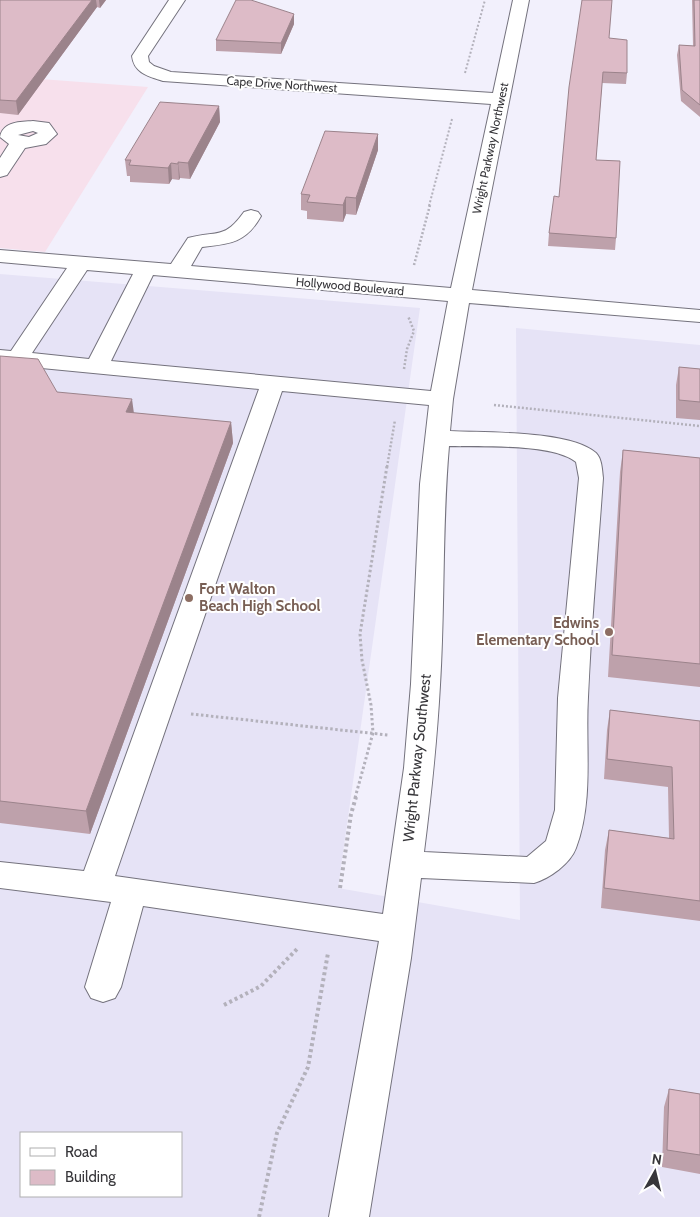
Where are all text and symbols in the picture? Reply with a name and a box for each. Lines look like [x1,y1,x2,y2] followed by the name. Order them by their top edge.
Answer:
[226,73,338,95] street label: Cape Drive Northwest
[469,81,511,215] street label: Wright Parkway Northwest
[295,274,405,298] street label: Hollywood Boulevard
[199,580,321,615] place label: Fort Walton Beach High School
[183,592,195,604] marker: Fort Walton Beach High School
[476,614,599,649] place label: Edwins Elementary School
[603,626,615,638] marker: Edwins Elementary School
[399,673,435,843] street label: Wright Parkway Southwest
[20,1132,182,1197] legend
[65,1143,98,1161] text: Road
[630,1147,680,1197] north arrow
[651,1150,663,1169] text: N
[65,1168,116,1186] text: Building

